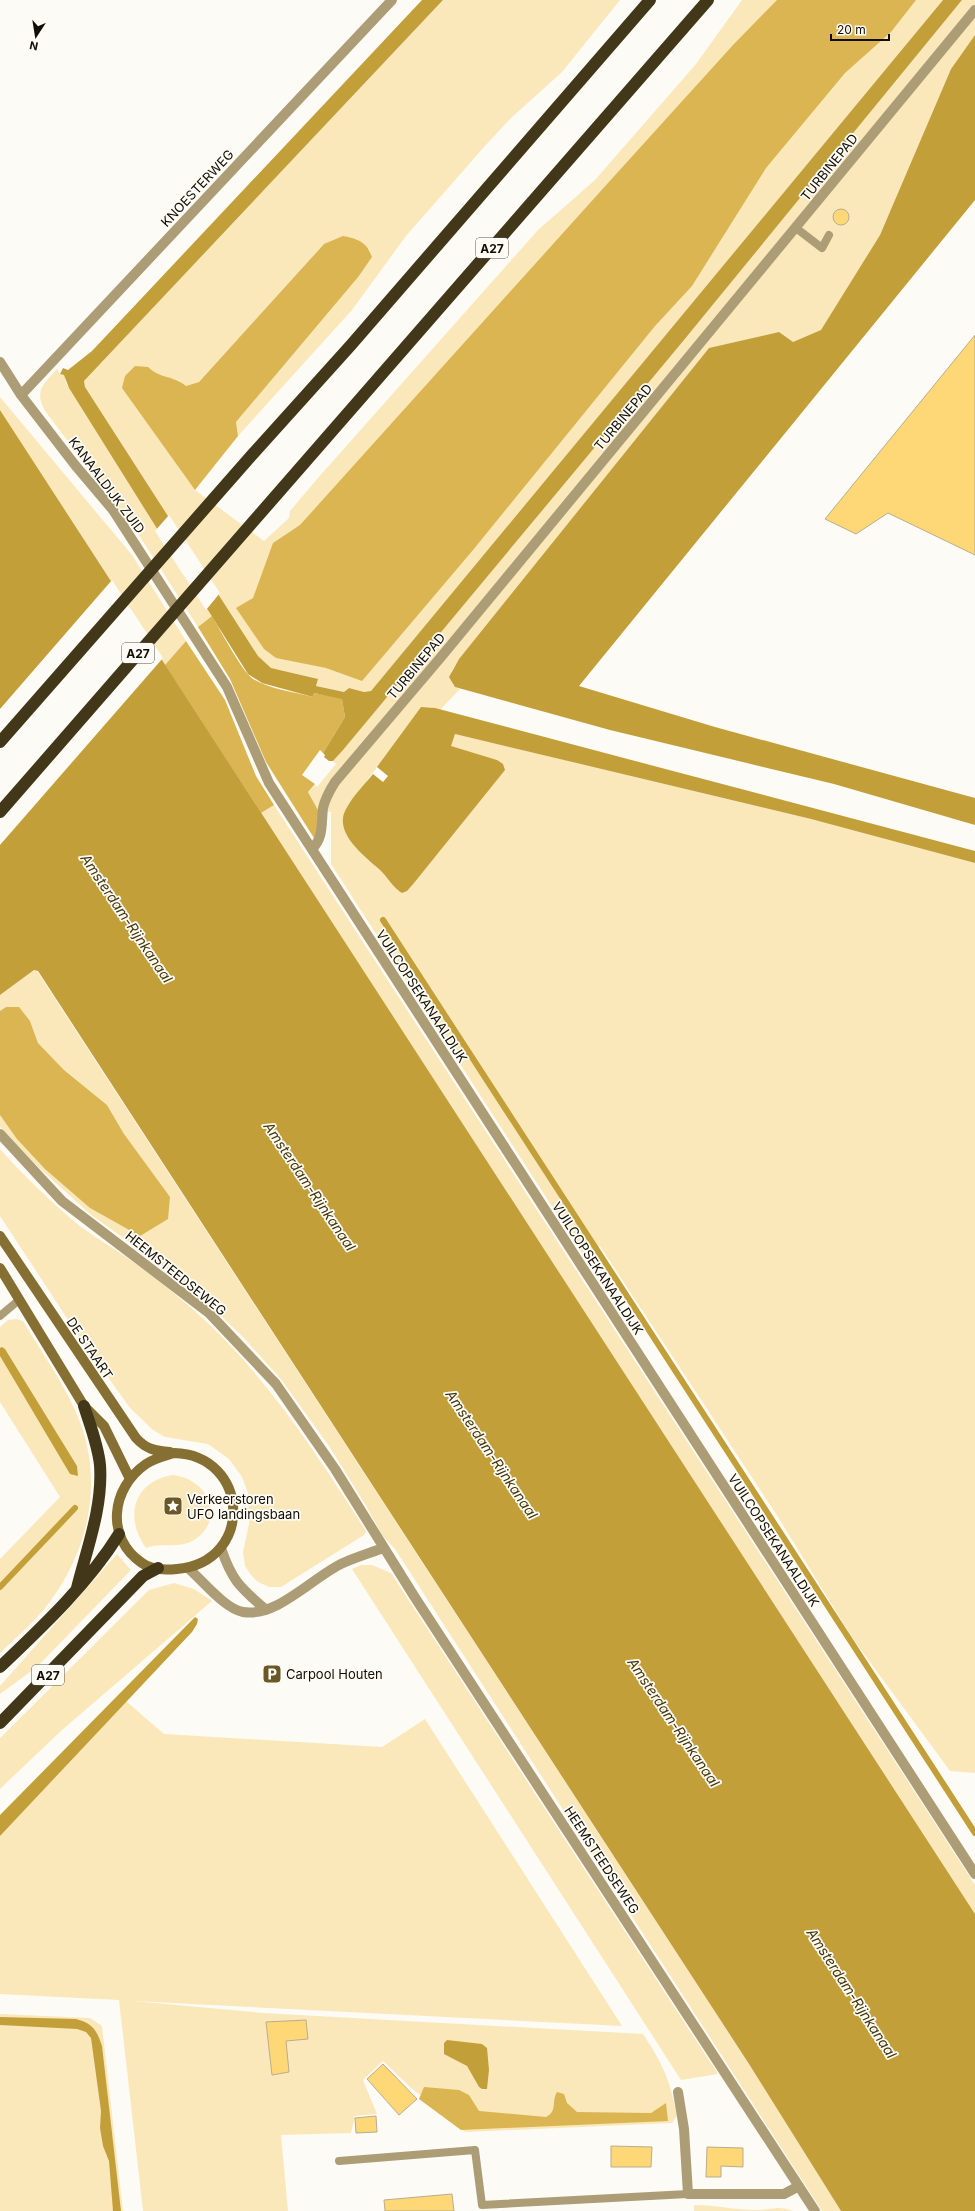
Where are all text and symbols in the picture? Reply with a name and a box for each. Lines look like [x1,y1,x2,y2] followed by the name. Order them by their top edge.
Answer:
[16,16,56,56] north arrow
[831,16,889,42] scale bar
[837,22,866,37] text: 20 m
[28,38,39,54] text: N
[797,130,861,204] street label: TURBINEPAD
[157,146,237,230] street label: KNOESTERWEG
[476,238,508,258] road number: A27
[591,381,655,453] street label: TURBINEPAD
[66,434,148,536] street label: KANAALDIJK ZUID
[384,630,448,702] street label: TURBINEPAD
[122,643,154,663] road number: A27
[77,850,177,986] water label: Amsterdam-Rijnkanaal
[373,927,471,1066] street label: VUILCOPSEKANAALDIJK
[260,1118,360,1254] water label: Amsterdam-Rijnkanaal
[549,1199,647,1338] street label: VUILCOPSEKANAALDIJK
[122,1227,230,1319] street label: HEEMSTEEDSEWEG
[63,1314,117,1382] street label: DE STAART
[442,1386,542,1522] water label: Amsterdam-Rijnkanaal
[725,1471,823,1610] street label: VUILCOPSEKANAALDIJK
[187,1491,300,1522] place label: Verkeerstoren UFO landingsbaan
[162,1495,184,1517] place icon: Verkeerstoren UFO landingsbaan
[624,1654,724,1790] water label: Amsterdam-Rijnkanaal
[261,1663,283,1685] parking icon: Carpool Houten
[32,1665,64,1685] road number: A27
[286,1666,383,1682] place label: Carpool Houten
[561,1803,643,1917] street label: HEEMSTEEDSEWEG
[803,1924,901,2062] water label: Amsterdam-Rijnkanaal

